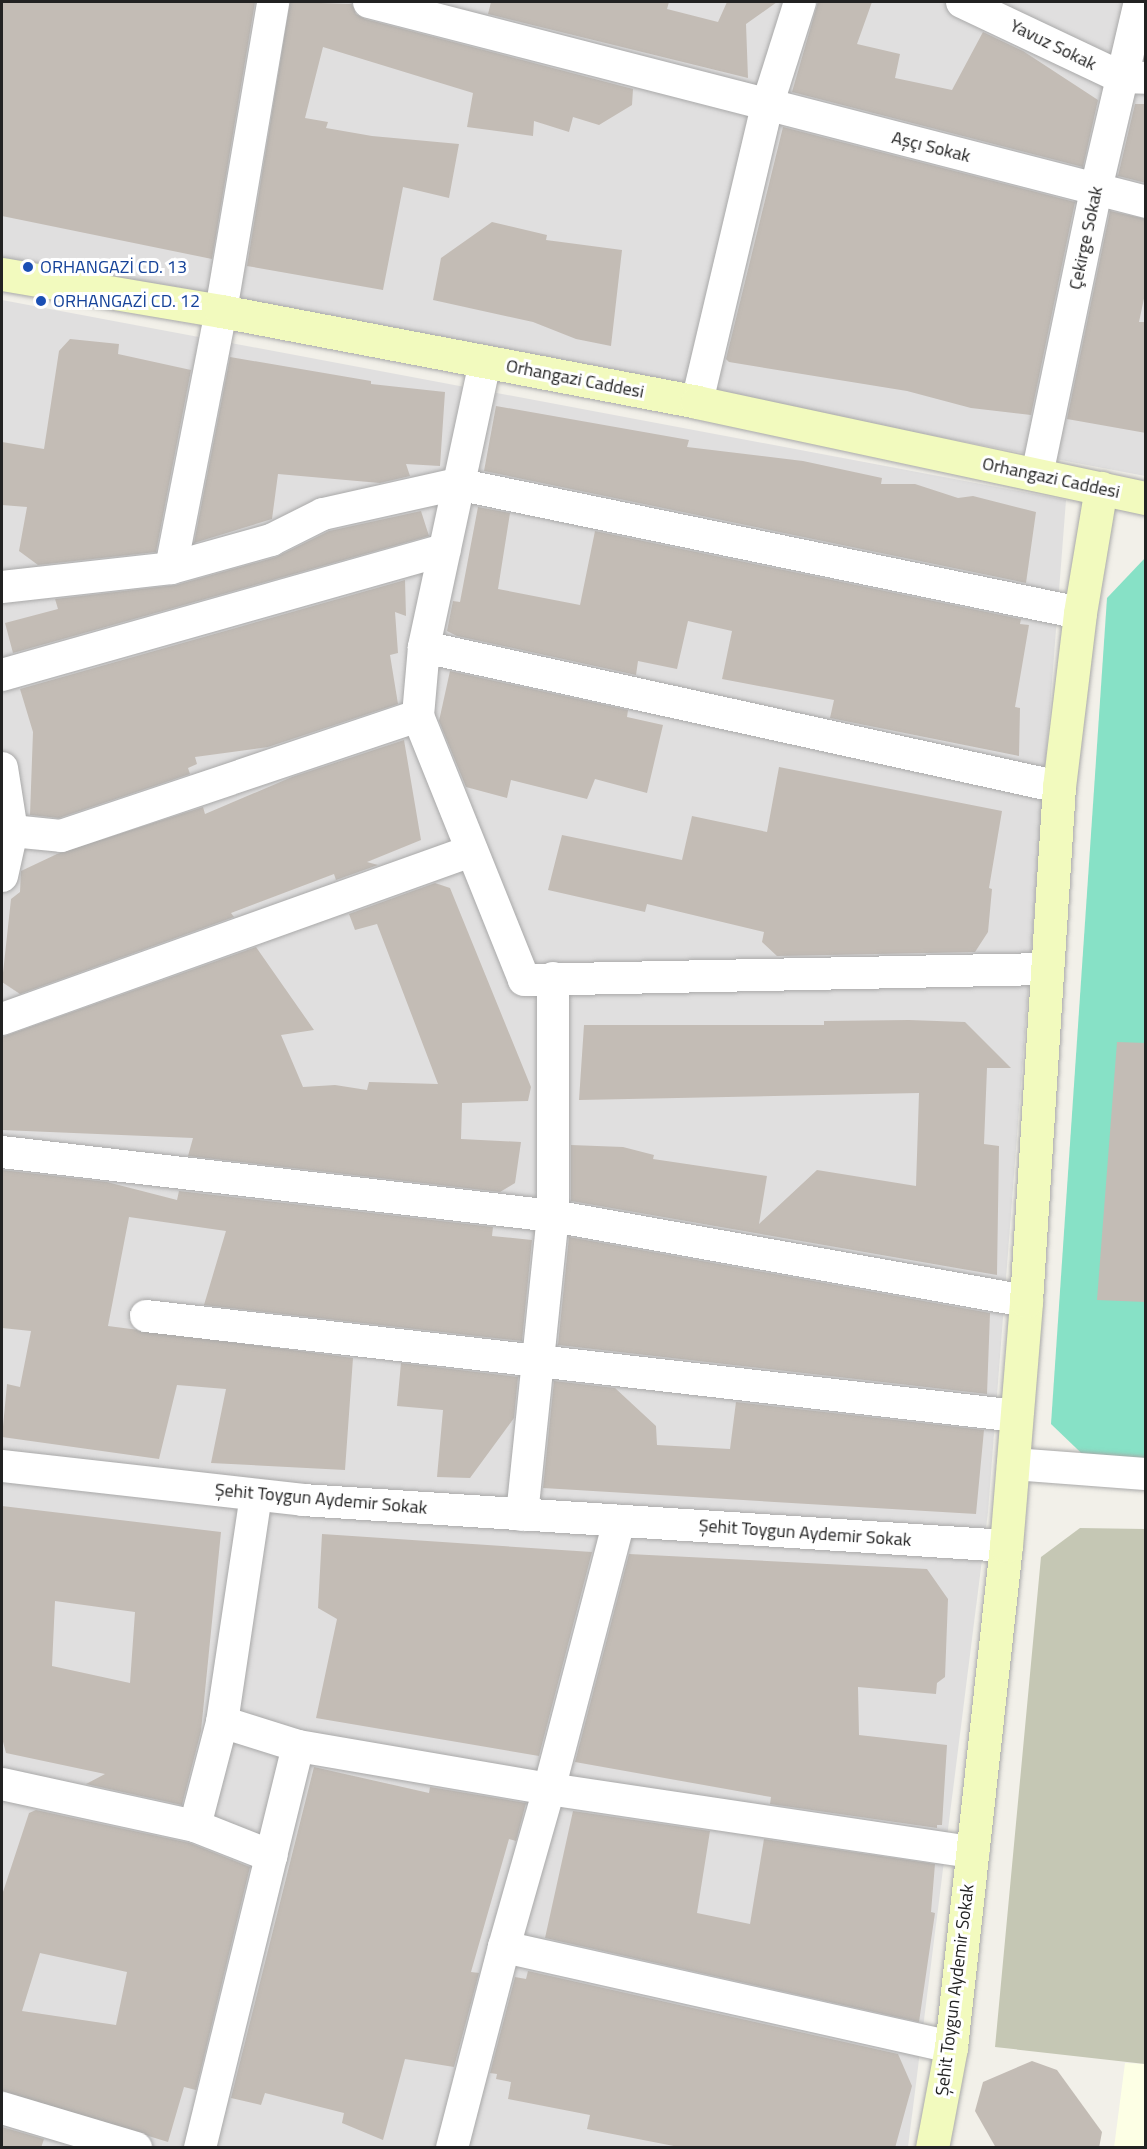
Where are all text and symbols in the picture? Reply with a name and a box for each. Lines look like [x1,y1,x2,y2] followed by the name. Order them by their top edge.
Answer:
[1006,15,1100,75] street label: Yavuz Sokak
[889,127,973,167] street label: Aşçı Sokak
[1065,184,1107,292] street label: Çekirge Sokak
[40,256,187,278] place label: ORHANGAZİ CD. 13
[21,260,35,274] marker: ORHANGAZİ CD. 13
[53,290,200,312] place label: ORHANGAZİ CD. 12
[34,294,48,308] marker: ORHANGAZİ CD. 12
[504,355,646,403] street label: Orhangazi Caddesi
[980,453,1122,503] street label: Orhangazi Caddesi
[214,1479,428,1519] street label: Şehit Toygun Aydemir Sokak
[698,1515,912,1551] street label: Şehit Toygun Aydemir Sokak
[931,1883,979,2097] street label: Şehit Toygun Aydemir Sokak

